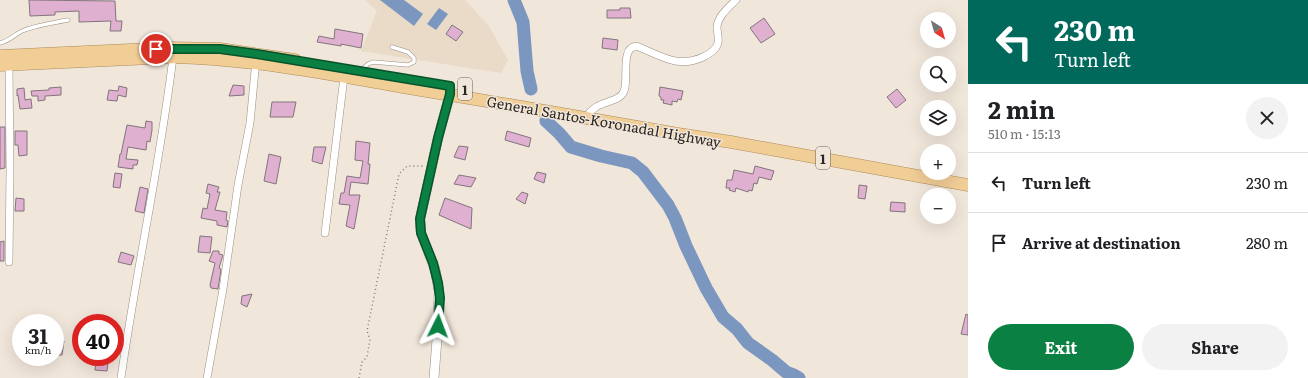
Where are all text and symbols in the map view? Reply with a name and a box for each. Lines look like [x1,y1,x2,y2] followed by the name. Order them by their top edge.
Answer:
[1054,8,1135,50] text: 230 m
[920,12,956,48] north arrow
[920,12,956,224] map controls
[988,16,1040,68] icon: left
[139,32,173,66] pin
[145,38,167,60] icon: arrive
[1054,46,1131,73] text: Turn left
[920,56,956,92] button: search
[458,78,472,100] road number: 1
[485,91,724,152] street label: General Santos-Koronadal Highway
[988,91,1055,126] text: 2 min
[1246,97,1288,139] button: close
[920,100,956,136] button: layers
[988,124,1061,143] text: 510 m · 15:13
[920,144,956,180] button: +
[816,147,830,169] road number: 1
[1022,171,1091,194] text: Turn left
[1246,171,1288,194] text: 230 m
[988,172,1010,194] icon: left
[920,188,956,224] button: −
[1022,231,1181,254] text: Arrive at destination
[1246,231,1288,254] text: 280 m
[988,232,1010,254] icon: arrive
[417,305,459,347] position arrow
[72,314,124,366] speed limit sign: 40
[28,320,48,350] text: 31
[988,324,1134,370] button: Exit
[1142,324,1288,370] button: Share
[25,342,51,357] text: km/h

